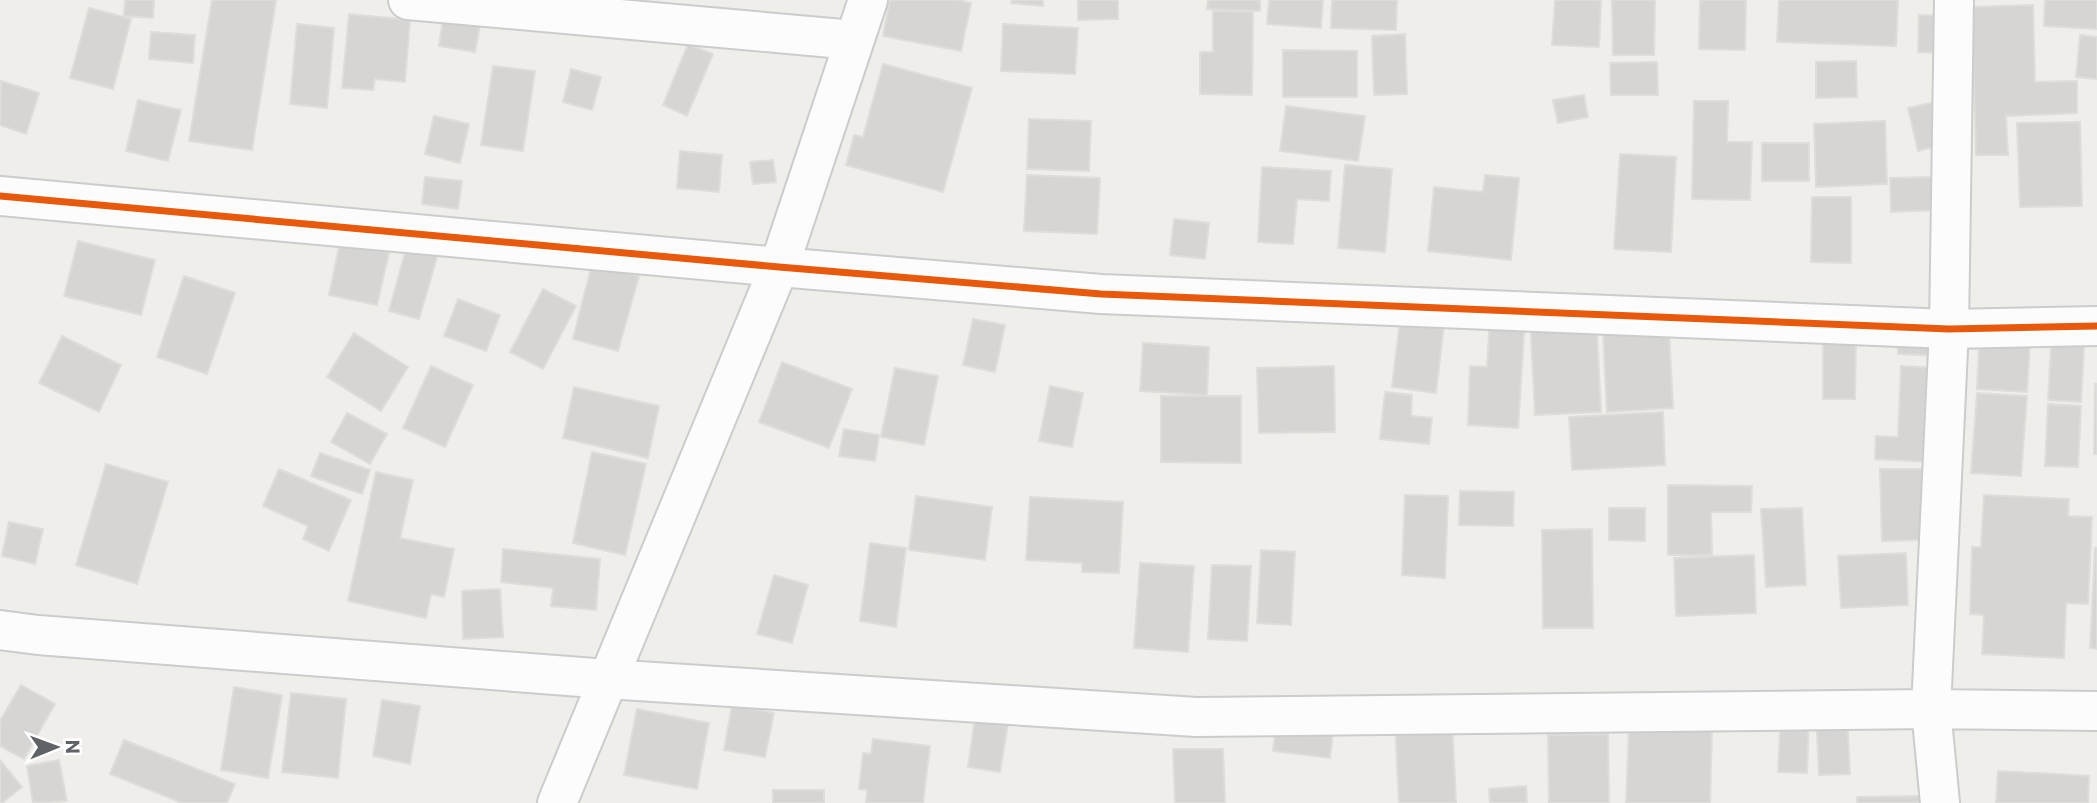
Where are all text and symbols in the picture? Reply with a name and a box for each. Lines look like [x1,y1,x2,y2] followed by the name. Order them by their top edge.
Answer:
[21,712,91,782] north arrow
[62,739,85,754] text: N

